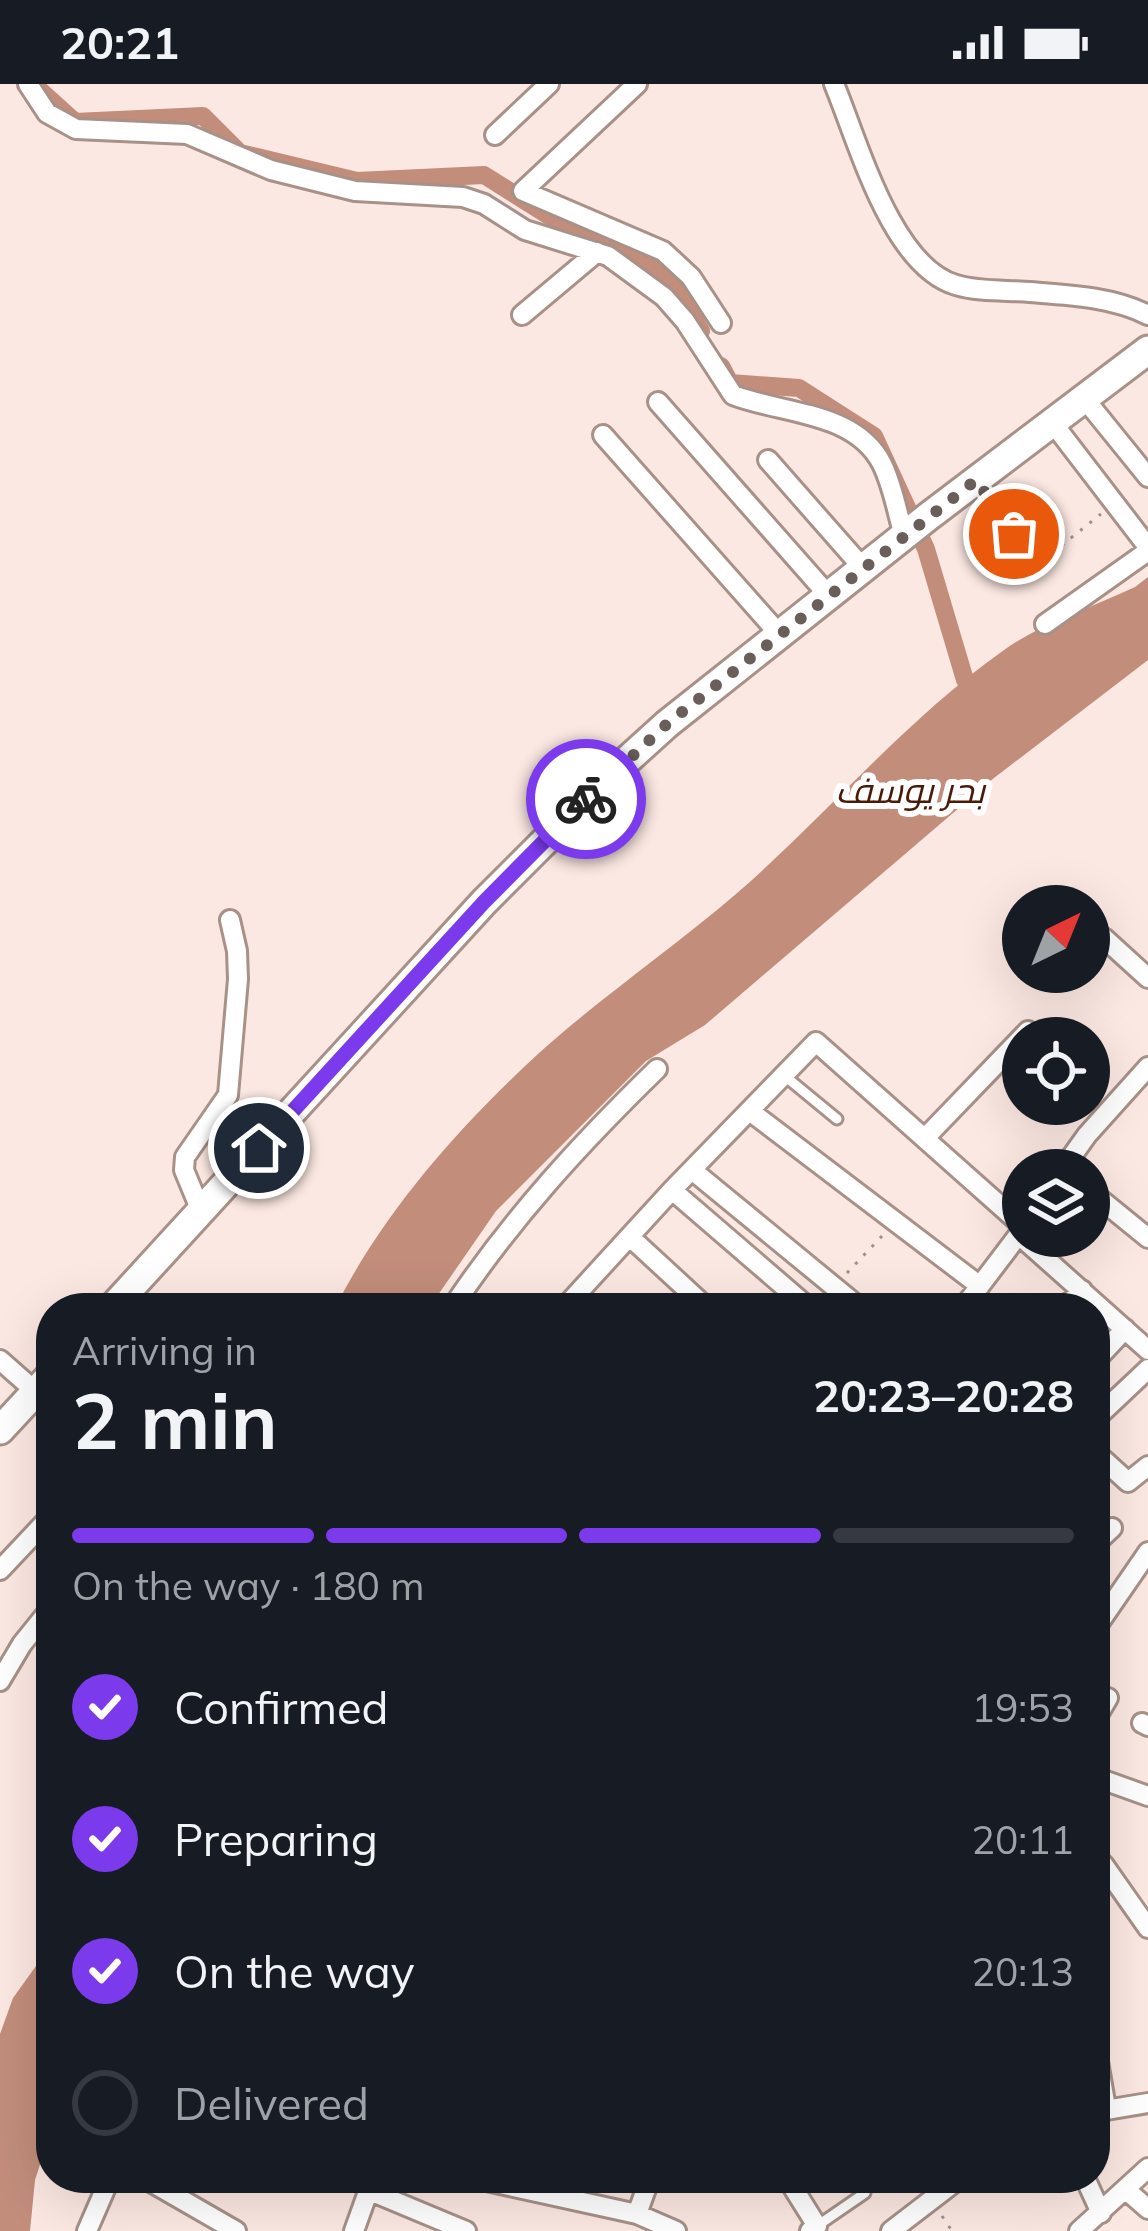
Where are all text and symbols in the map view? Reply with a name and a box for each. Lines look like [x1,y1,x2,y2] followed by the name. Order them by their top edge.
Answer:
[60,14,179,70] text: 20:21
[963,483,1065,585] pin
[981,501,1047,567] icon: bag
[526,739,646,859] courier
[553,766,619,832] icon: bike
[835,767,987,812] water label: بحر يوسف
[1002,885,1110,993] north arrow
[1002,885,1110,1257] map controls
[1002,1017,1110,1125] button: locate
[208,1097,310,1199] pin
[226,1115,292,1181] icon: home
[1002,1149,1110,1257] button: layers
[72,1326,257,1375] text: Arriving in
[813,1367,1074,1423] text: 20:23–20:28
[72,1371,278,1469] text: 2 min
[72,1561,424,1610] text: On the way · 180 m
[72,1674,138,1740] icon: check
[174,1679,388,1735] text: Confirmed
[972,1683,1074,1732] text: 19:53
[72,1806,138,1872] icon: check
[174,1811,378,1867] text: Preparing
[972,1815,1074,1864] text: 20:11
[72,1938,138,2004] icon: check
[174,1943,415,1999] text: On the way
[972,1947,1074,1996] text: 20:13
[174,2075,369,2131] text: Delivered

